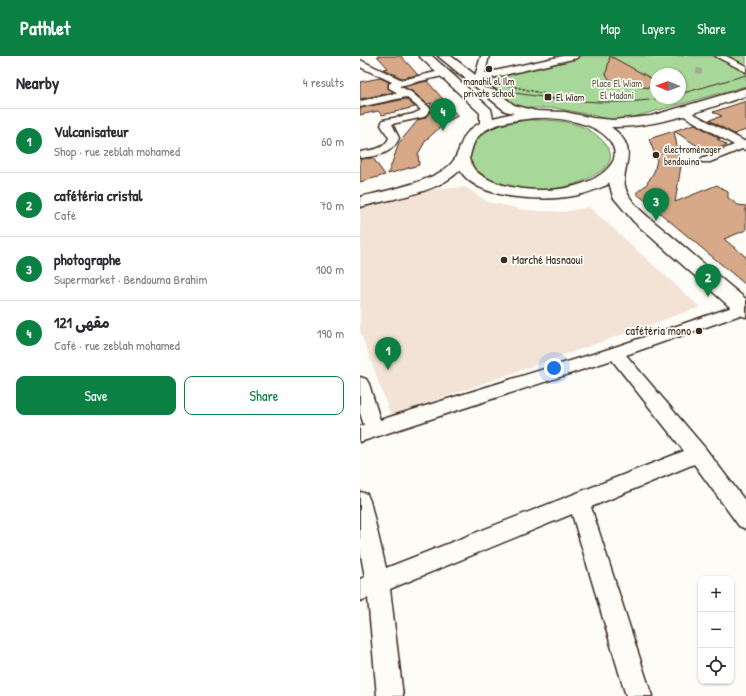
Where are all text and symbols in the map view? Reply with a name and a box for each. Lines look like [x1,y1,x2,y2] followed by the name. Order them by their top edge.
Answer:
[20,15,70,41] text: Pathlet
[600,19,620,38] text: Map
[642,19,675,38] text: Layers
[697,19,726,38] text: Share
[484,64,494,74] marker: manahil el Ilm private school
[650,68,686,104] north arrow
[16,71,59,94] text: Nearby
[303,73,344,91] text: 4 results
[463,75,515,100] place label: manahil el Ilm private school
[592,77,642,102] park label: Place El Wiam El Madani
[556,91,585,104] place label: El Wiam
[543,92,553,102] marker: El Wiam
[430,98,456,131] pin: 4
[54,121,129,142] text: Vulcanisateur
[27,132,31,150] text: 1
[321,132,344,150] text: 60 m
[54,142,180,160] text: Shop · rue zeblah mohamed
[664,143,721,168] place label: électroménager bendouina
[651,150,661,160] marker: électroménager bendouina
[54,185,142,206] text: cafétéria cristal
[643,188,669,221] pin: 3
[26,196,32,214] text: 2
[320,196,344,214] text: 70 m
[54,206,76,224] text: Café
[54,249,121,270] text: photographe
[512,251,583,268] place label: Marché Hasnaoui
[499,255,509,265] marker: Marché Hasnaoui
[26,260,32,278] text: 3
[316,260,344,278] text: 100 m
[695,264,721,297] pin: 2
[54,270,207,288] text: Supermarket · Bendouma Brahim
[54,312,110,333] text: مقهى 121
[626,322,691,339] place label: cafétéria mono
[27,324,31,342] text: 4
[317,324,344,342] text: 190 m
[694,326,704,336] marker: cafétéria mono
[54,336,180,354] text: Café · rue zeblah mohamed
[375,337,401,370] pin: 1
[544,358,564,378] your location
[16,376,176,415] button: Save
[184,376,344,415] button: Share
[698,576,734,684] map controls
[698,576,734,612] button: +
[698,612,734,648] button: −
[698,648,734,684] button: locate

